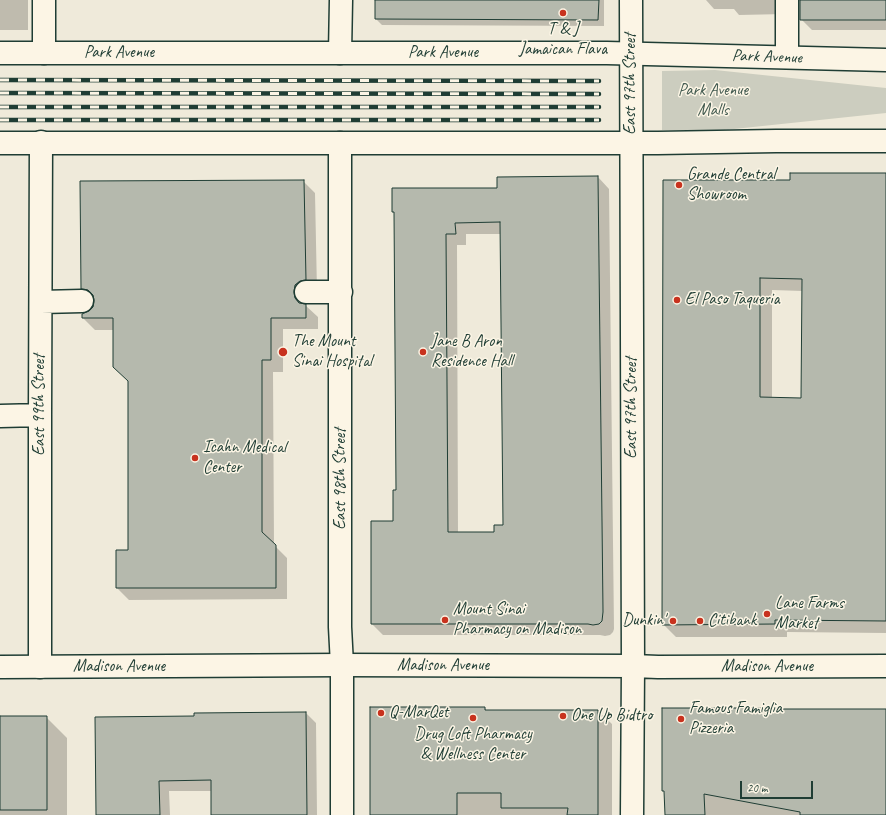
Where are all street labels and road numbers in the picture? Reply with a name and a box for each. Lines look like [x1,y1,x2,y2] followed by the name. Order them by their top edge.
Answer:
[621,33,641,135] street label: East 97th Street
[84,43,154,63] street label: Park Avenue
[408,43,478,63] street label: Park Avenue
[732,46,802,68] street label: Park Avenue
[30,354,50,456] street label: East 99th Street
[622,357,642,459] street label: East 97th Street
[331,428,351,530] street label: East 98th Street
[397,656,489,676] street label: Madison Avenue
[73,657,165,677] street label: Madison Avenue
[721,657,813,677] street label: Madison Avenue

